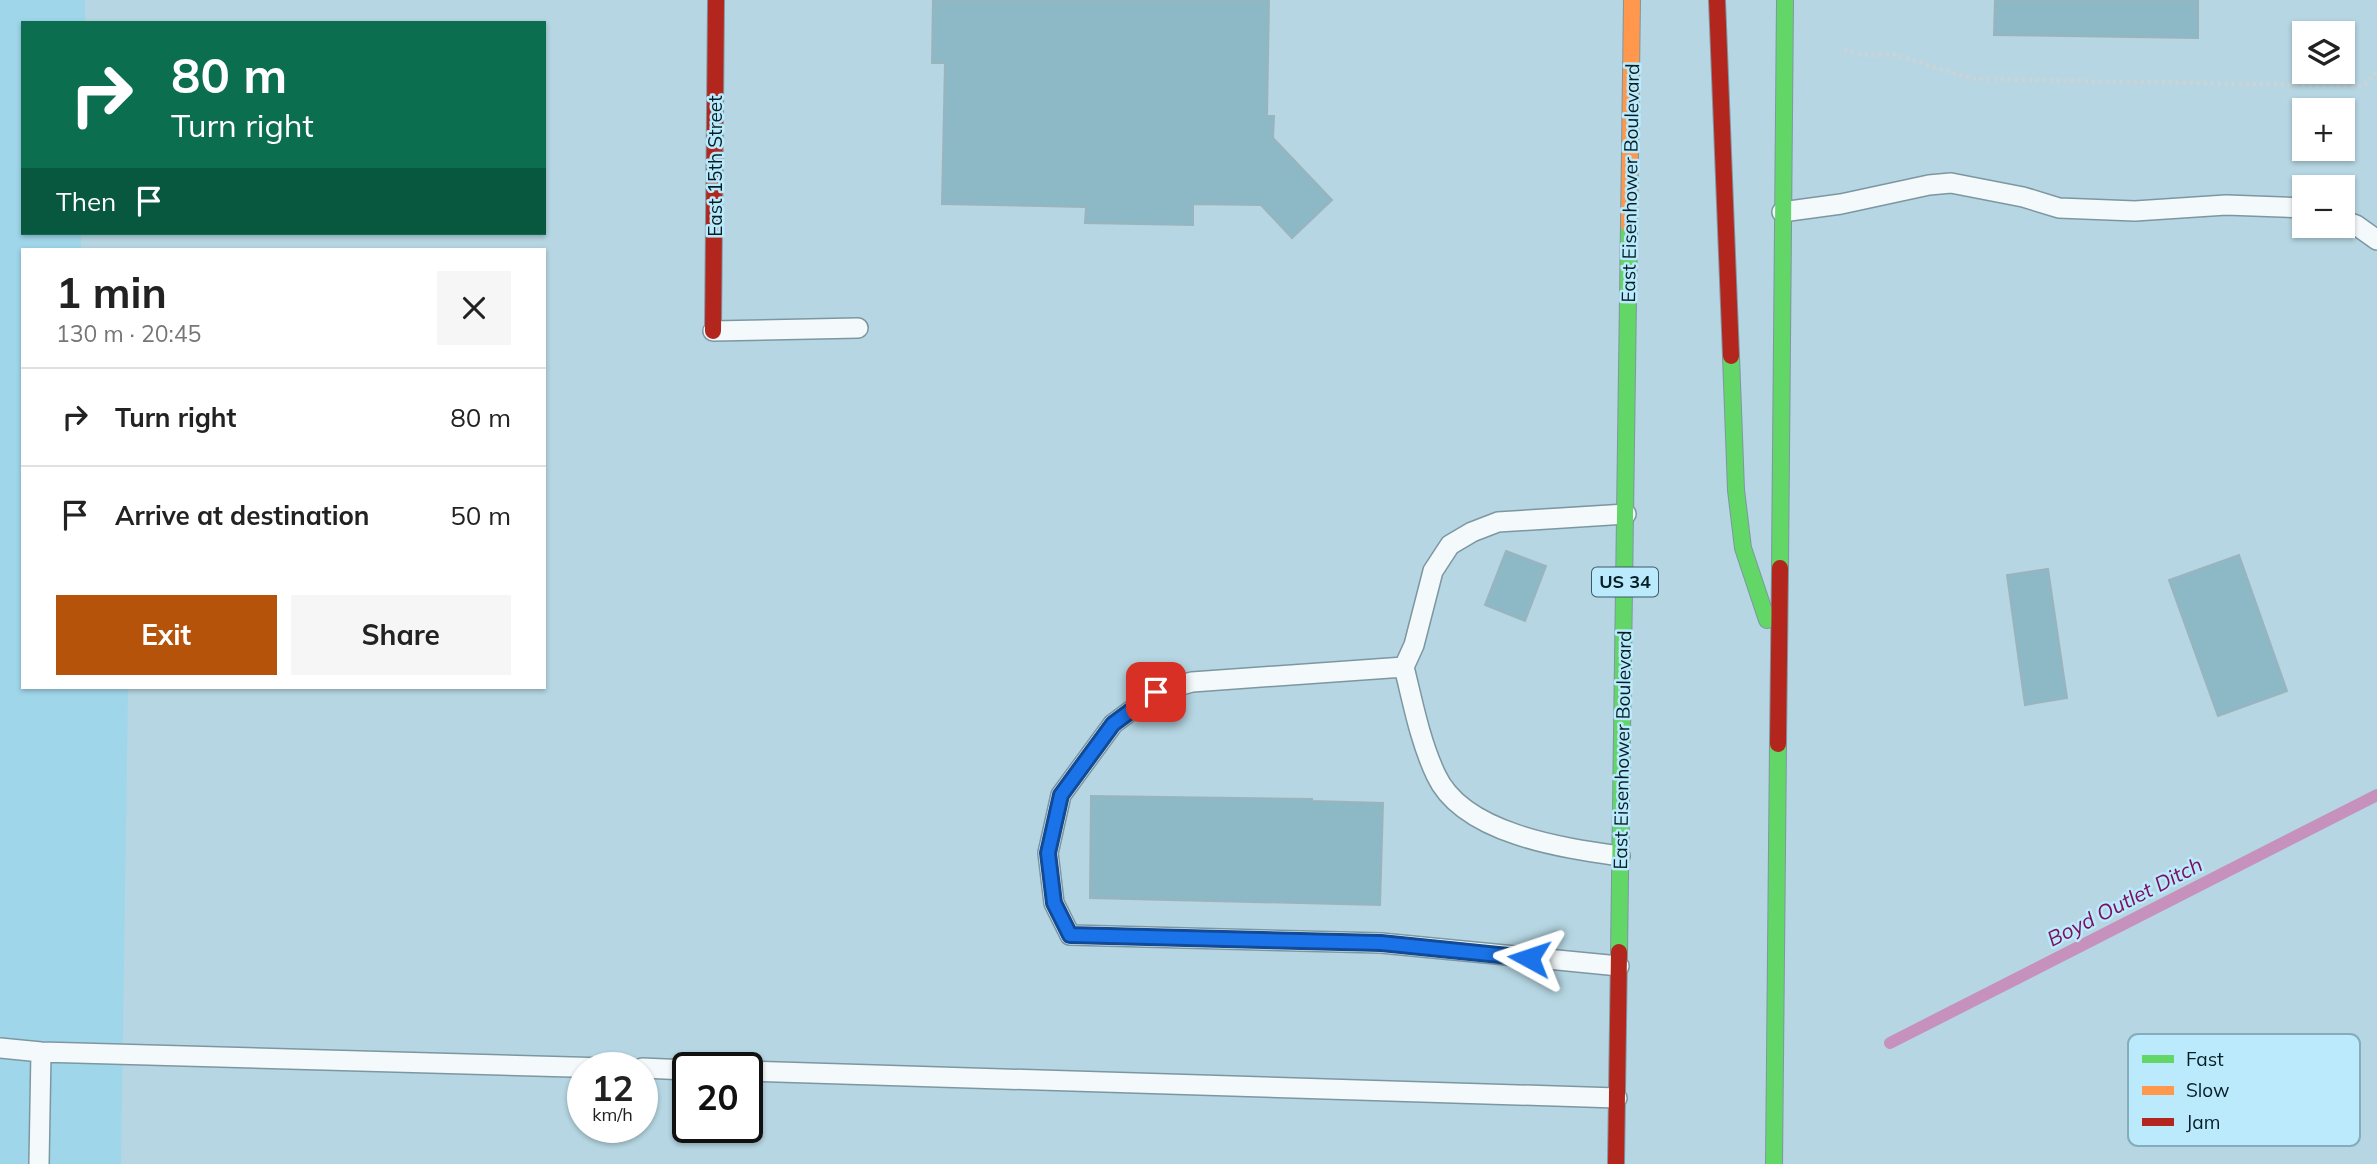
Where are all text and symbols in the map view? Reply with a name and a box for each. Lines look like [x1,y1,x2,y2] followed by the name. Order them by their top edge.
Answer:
[2292,21,2355,238] map controls
[2292,21,2355,84] button: layers
[171,44,287,105] text: 80 m
[56,49,147,140] icon: right
[1616,63,1644,303] street label: East Eisenhower Boulevard
[703,95,727,237] street label: East 15th Street
[2292,98,2355,161] button: +
[171,105,314,145] text: Turn right
[2292,175,2355,238] button: −
[130,182,168,220] icon: arrive
[56,185,116,218] text: Then
[56,266,167,319] text: 1 min
[437,271,511,345] button: close
[56,319,201,348] text: 130 m · 20:45
[56,398,94,436] icon: right
[115,401,236,434] text: Turn right
[450,401,511,434] text: 80 m
[56,496,94,534] icon: arrive
[115,499,370,532] text: Arrive at destination
[450,499,511,532] text: 50 m
[1592,568,1658,596] road number: US 34
[56,595,277,675] button: Exit
[291,595,511,675] button: Share
[1608,630,1636,870] street label: East Eisenhower Boulevard
[1126,662,1186,722] pin
[1137,673,1175,711] icon: arrive
[2043,851,2207,951] water label: Boyd Outlet Ditch
[1492,921,1566,995] position arrow
[2128,1034,2360,1146] legend
[2186,1047,2224,1071] text: Fast
[672,1052,763,1143] speed limit sign: 20
[591,1066,634,1110] text: 12
[2186,1078,2230,1102] text: Slow
[592,1103,633,1126] text: km/h
[2186,1110,2220,1134] text: Jam

